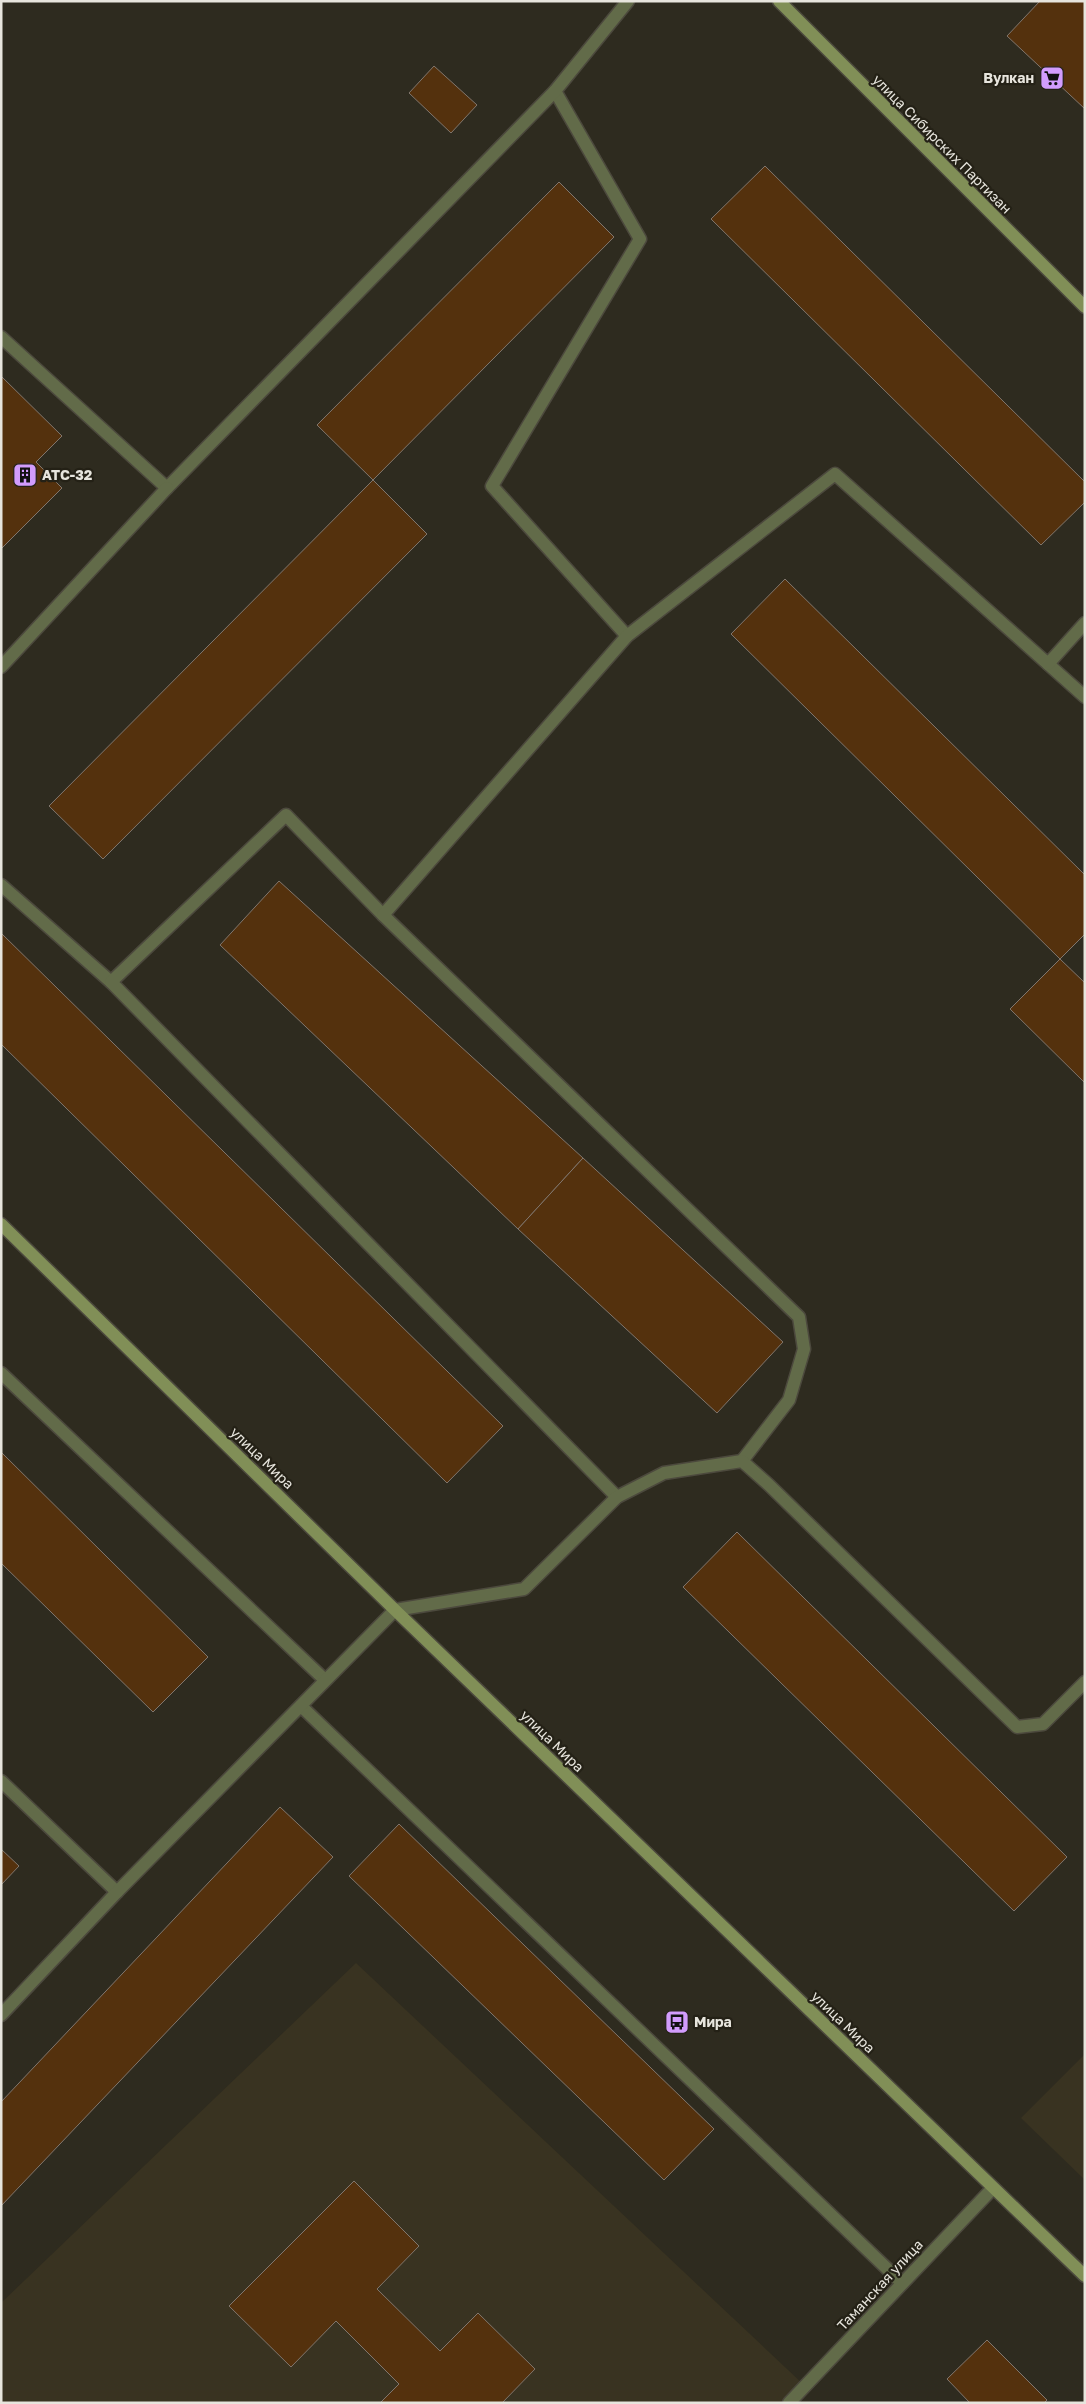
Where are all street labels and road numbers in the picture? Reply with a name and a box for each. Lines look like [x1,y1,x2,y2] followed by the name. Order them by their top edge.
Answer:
[869,71,1015,217] street label: улица Сибирских Партизан
[227,1423,298,1492] street label: улица Мира
[517,1706,588,1775] street label: улица Мира
[808,1987,879,2056] street label: улица Мира
[833,2236,926,2334] street label: Таманская улица

